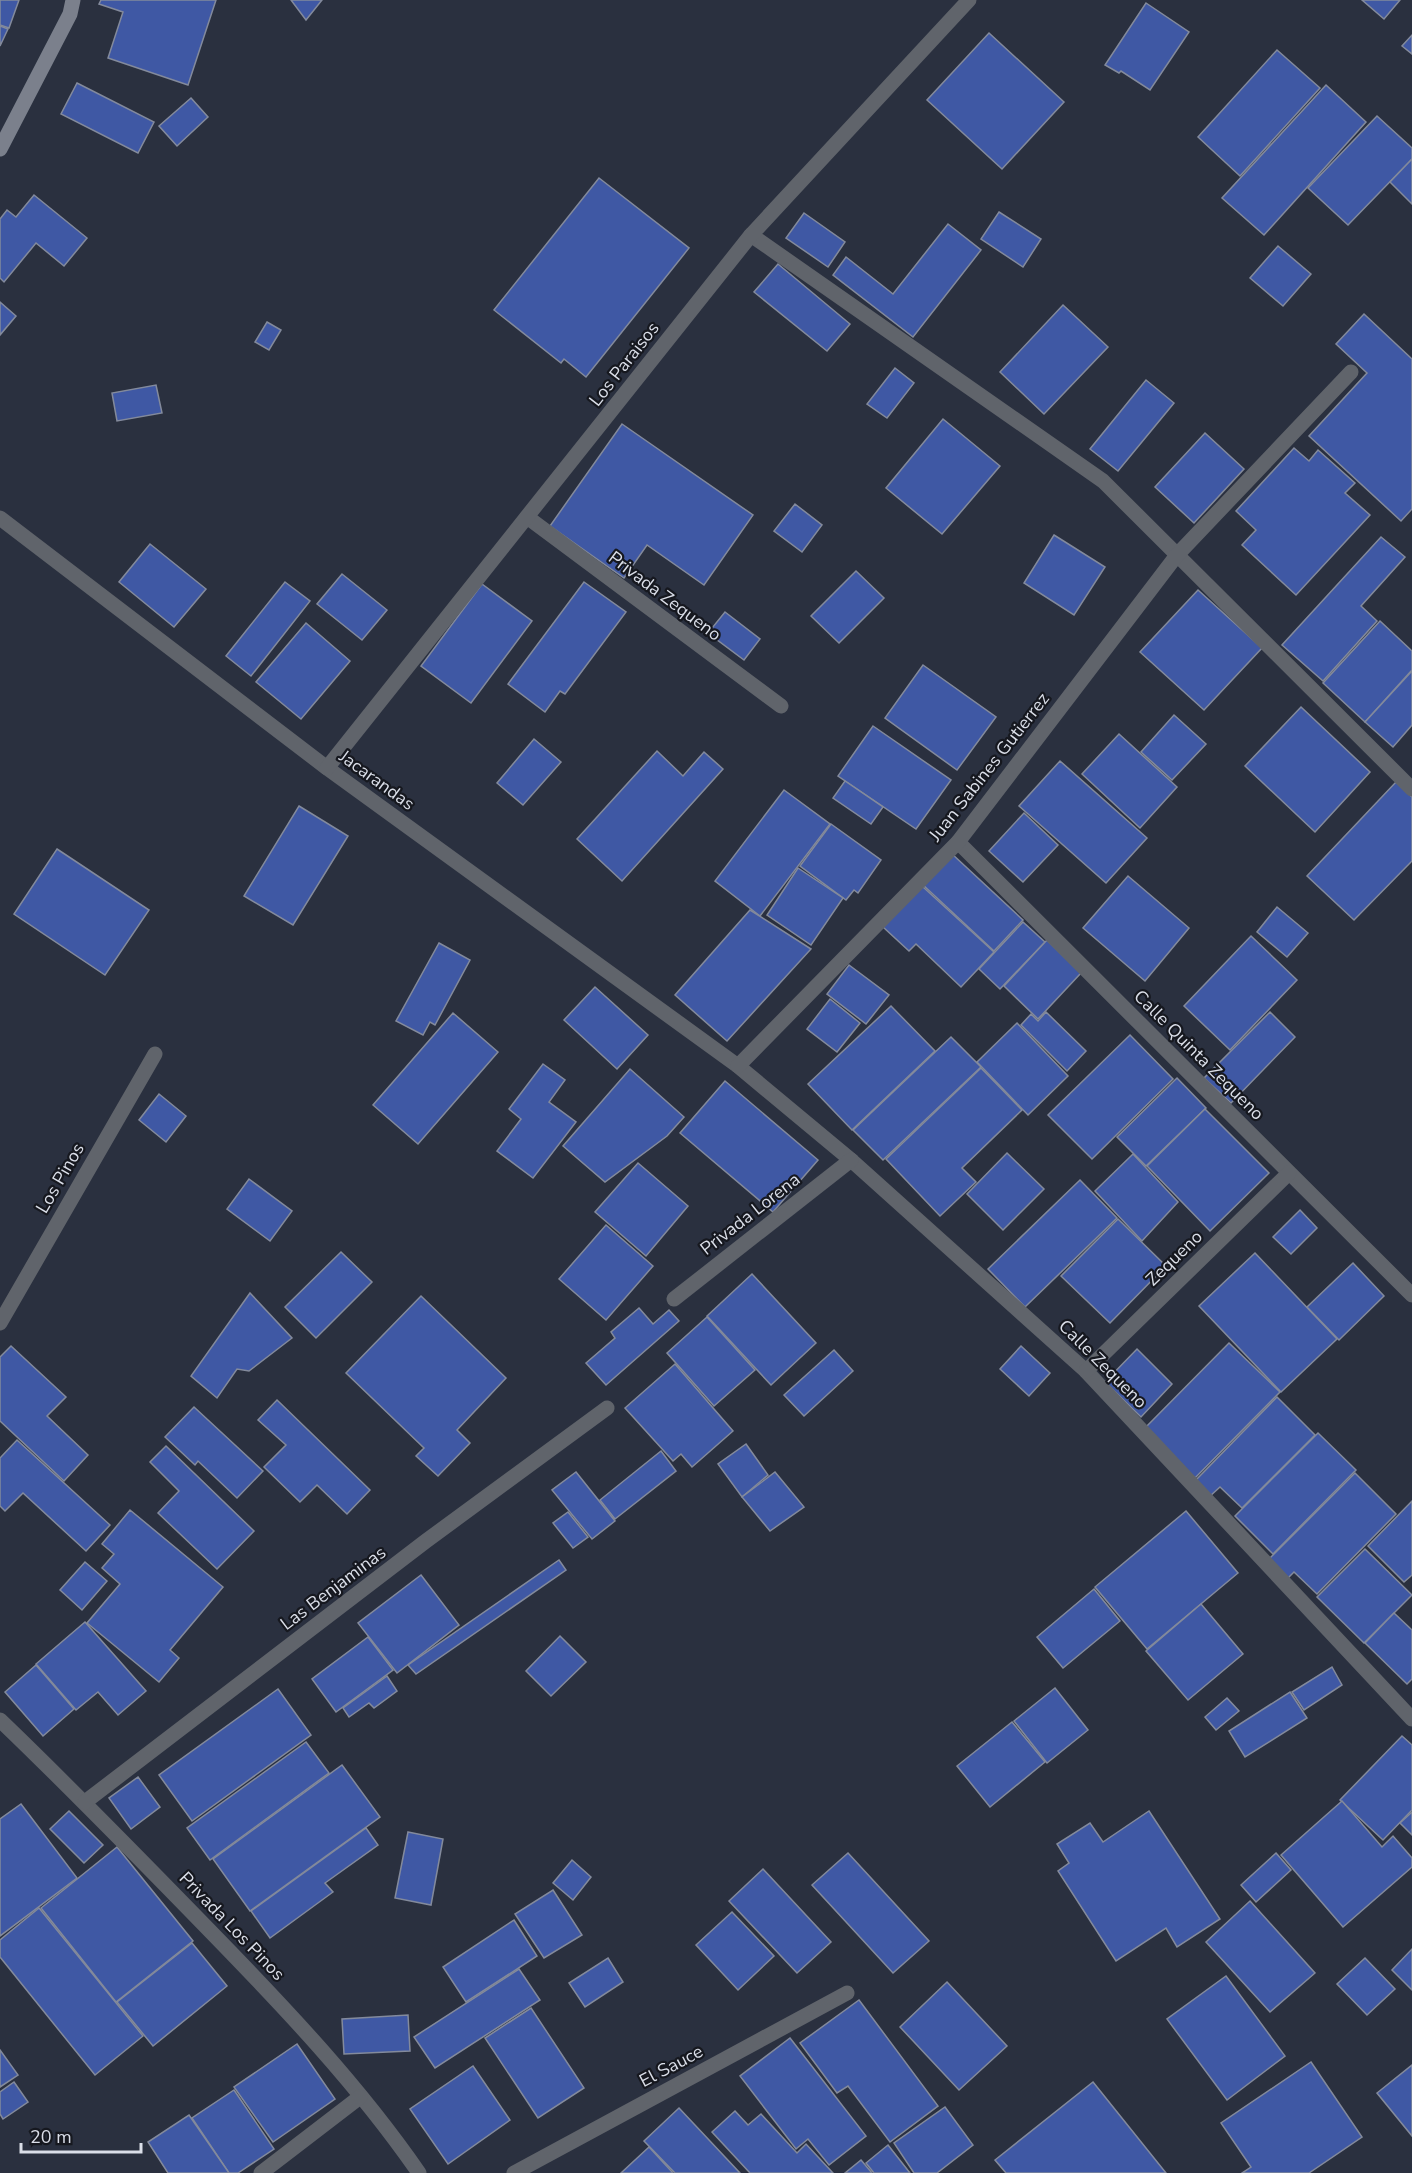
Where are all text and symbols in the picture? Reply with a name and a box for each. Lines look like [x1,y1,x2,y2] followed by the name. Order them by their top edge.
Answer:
[583,317,665,411] street label: Los Paraisos
[604,546,726,646] street label: Privada Zequeno
[923,688,1055,847] street label: Juan Sabines Gutierrez
[334,744,420,816] street label: Jacarandas
[1129,985,1269,1125] street label: Calle Quinta Zequeno
[30,1138,90,1218] street label: Los Pinos
[695,1167,805,1261] street label: Privada Lorena
[1140,1225,1208,1291] street label: Zequeno
[1053,1314,1153,1414] street label: Calle Zequeno
[275,1540,391,1636] street label: Las Benjaminas
[174,1866,290,1986] street label: Privada Los Pinos
[635,2039,707,2093] street label: El Sauce
[21,2116,141,2154] scale bar
[30,2125,72,2149] text: 20 m

